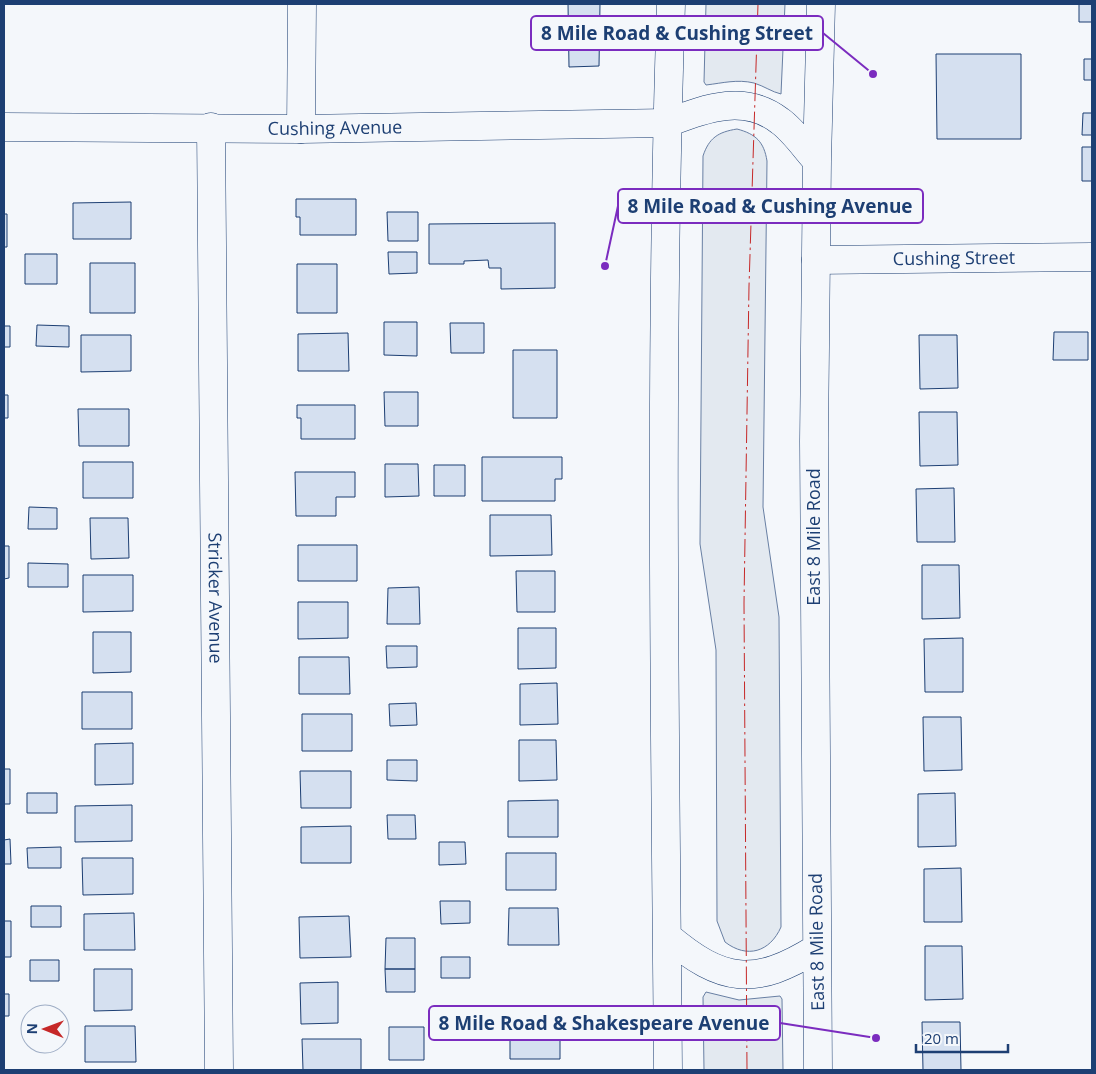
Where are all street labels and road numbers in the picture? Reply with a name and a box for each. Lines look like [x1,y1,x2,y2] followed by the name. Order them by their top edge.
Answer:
[268,114,403,140] street label: Cushing Avenue
[893,245,1015,270] street label: Cushing Street
[801,468,825,606] street label: East 8 Mile Road
[203,532,229,664] street label: Stricker Avenue
[803,873,829,1011] street label: East 8 Mile Road

